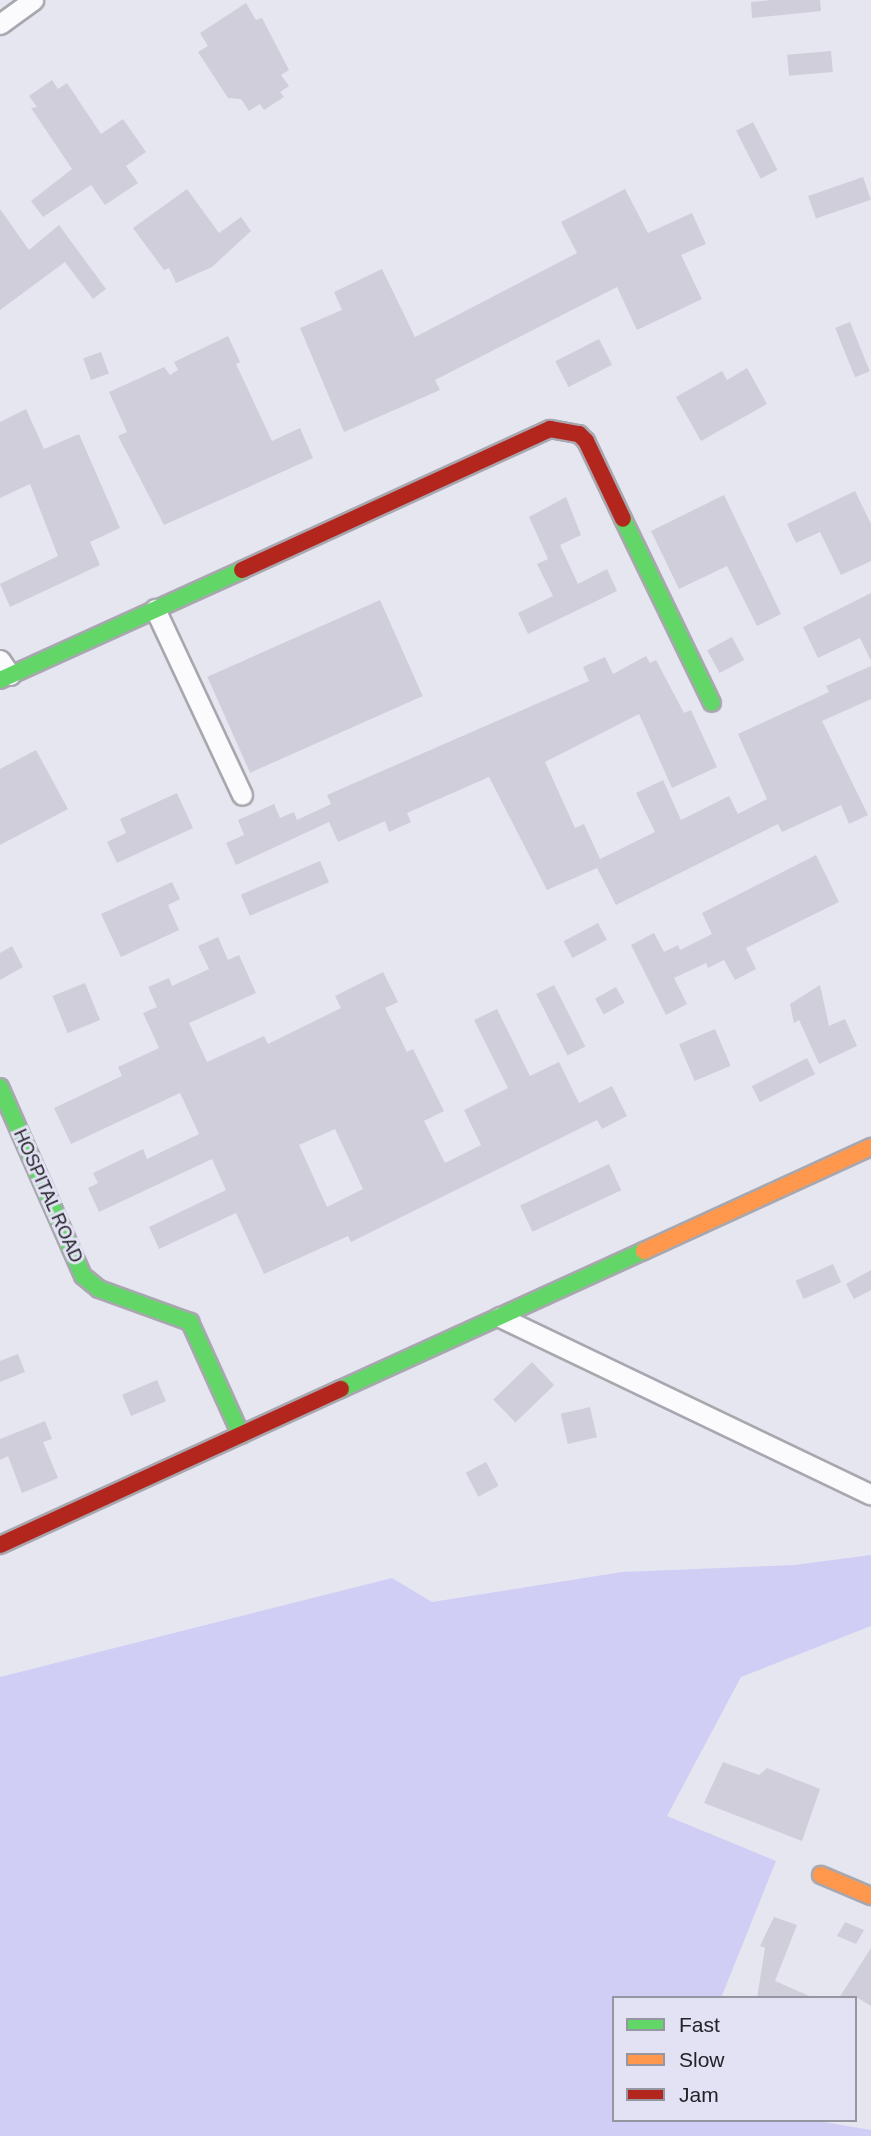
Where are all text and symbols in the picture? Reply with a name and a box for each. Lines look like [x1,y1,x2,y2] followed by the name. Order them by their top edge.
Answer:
[9,1126,87,1266] street label: HOSPITAL ROAD
[612,1996,857,2122] legend
[679,2013,720,2036] text: Fast
[679,2048,725,2071] text: Slow
[679,2083,719,2106] text: Jam

